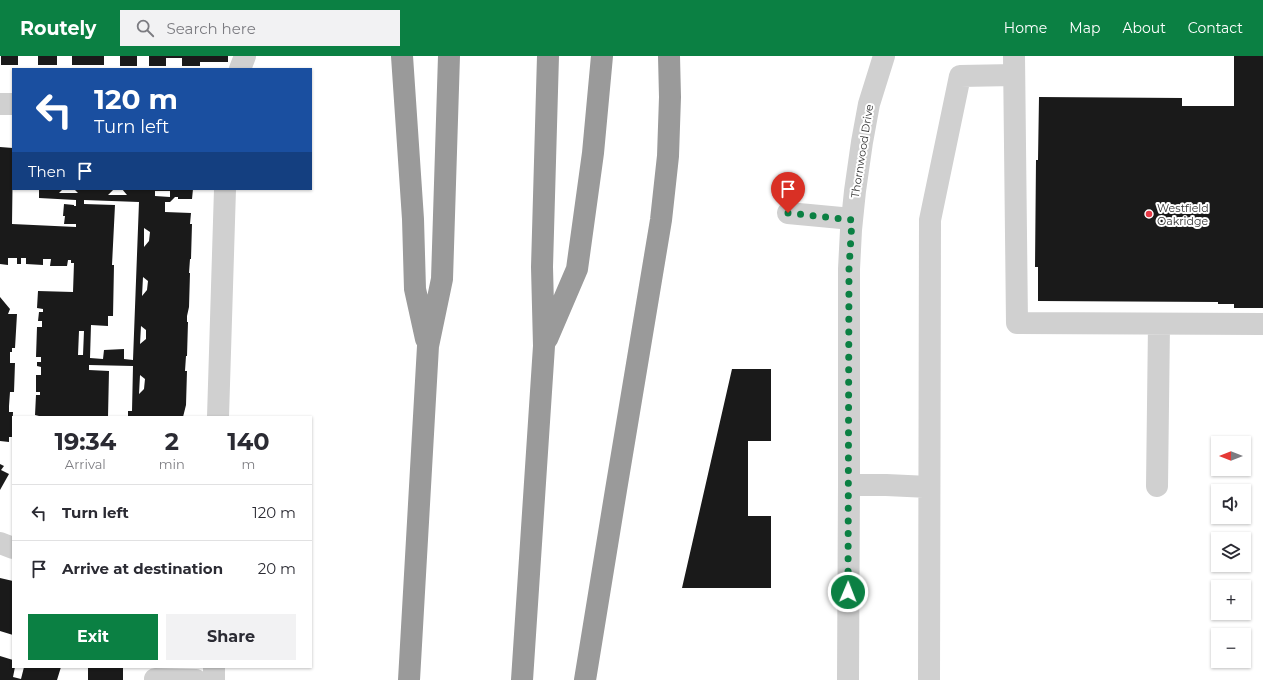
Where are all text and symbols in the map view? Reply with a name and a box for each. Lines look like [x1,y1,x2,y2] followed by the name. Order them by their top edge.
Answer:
[120,10,400,46] search box
[20,17,96,40] text: Routely
[134,17,156,39] icon: search
[166,19,256,38] text: Search here
[1004,19,1047,37] text: Home
[1069,19,1100,37] text: Map
[1122,19,1166,37] text: About
[1188,19,1243,37] text: Contact
[94,82,178,116] text: 120 m
[28,84,80,136] icon: left
[848,103,876,199] street label: Thornwood Drive
[94,116,169,138] text: Turn left
[74,160,96,182] icon: arrive
[28,162,66,181] text: Then
[771,172,805,213] pin
[777,178,799,200] icon: arrive
[1157,201,1209,228] place label: Westfield Oakridge
[1144,209,1154,219] marker: Westfield Oakridge
[54,427,116,456] text: 19:34
[165,427,179,456] text: 2
[227,427,270,456] text: 140
[1211,436,1251,476] north arrow
[1211,436,1251,668] map controls
[65,456,106,472] text: Arrival
[159,456,185,472] text: min
[241,456,255,472] text: m
[1211,484,1251,524] button: sound
[28,502,50,524] icon: left
[62,503,129,522] text: Turn left
[252,503,296,522] text: 120 m
[1211,532,1251,572] button: layers
[28,558,50,580] icon: arrive
[62,559,223,578] text: Arrive at destination
[258,559,296,578] text: 20 m
[827,571,869,613] position arrow
[1211,580,1251,620] button: +
[28,614,158,660] button: Exit
[166,614,296,660] button: Share
[1211,628,1251,668] button: −

